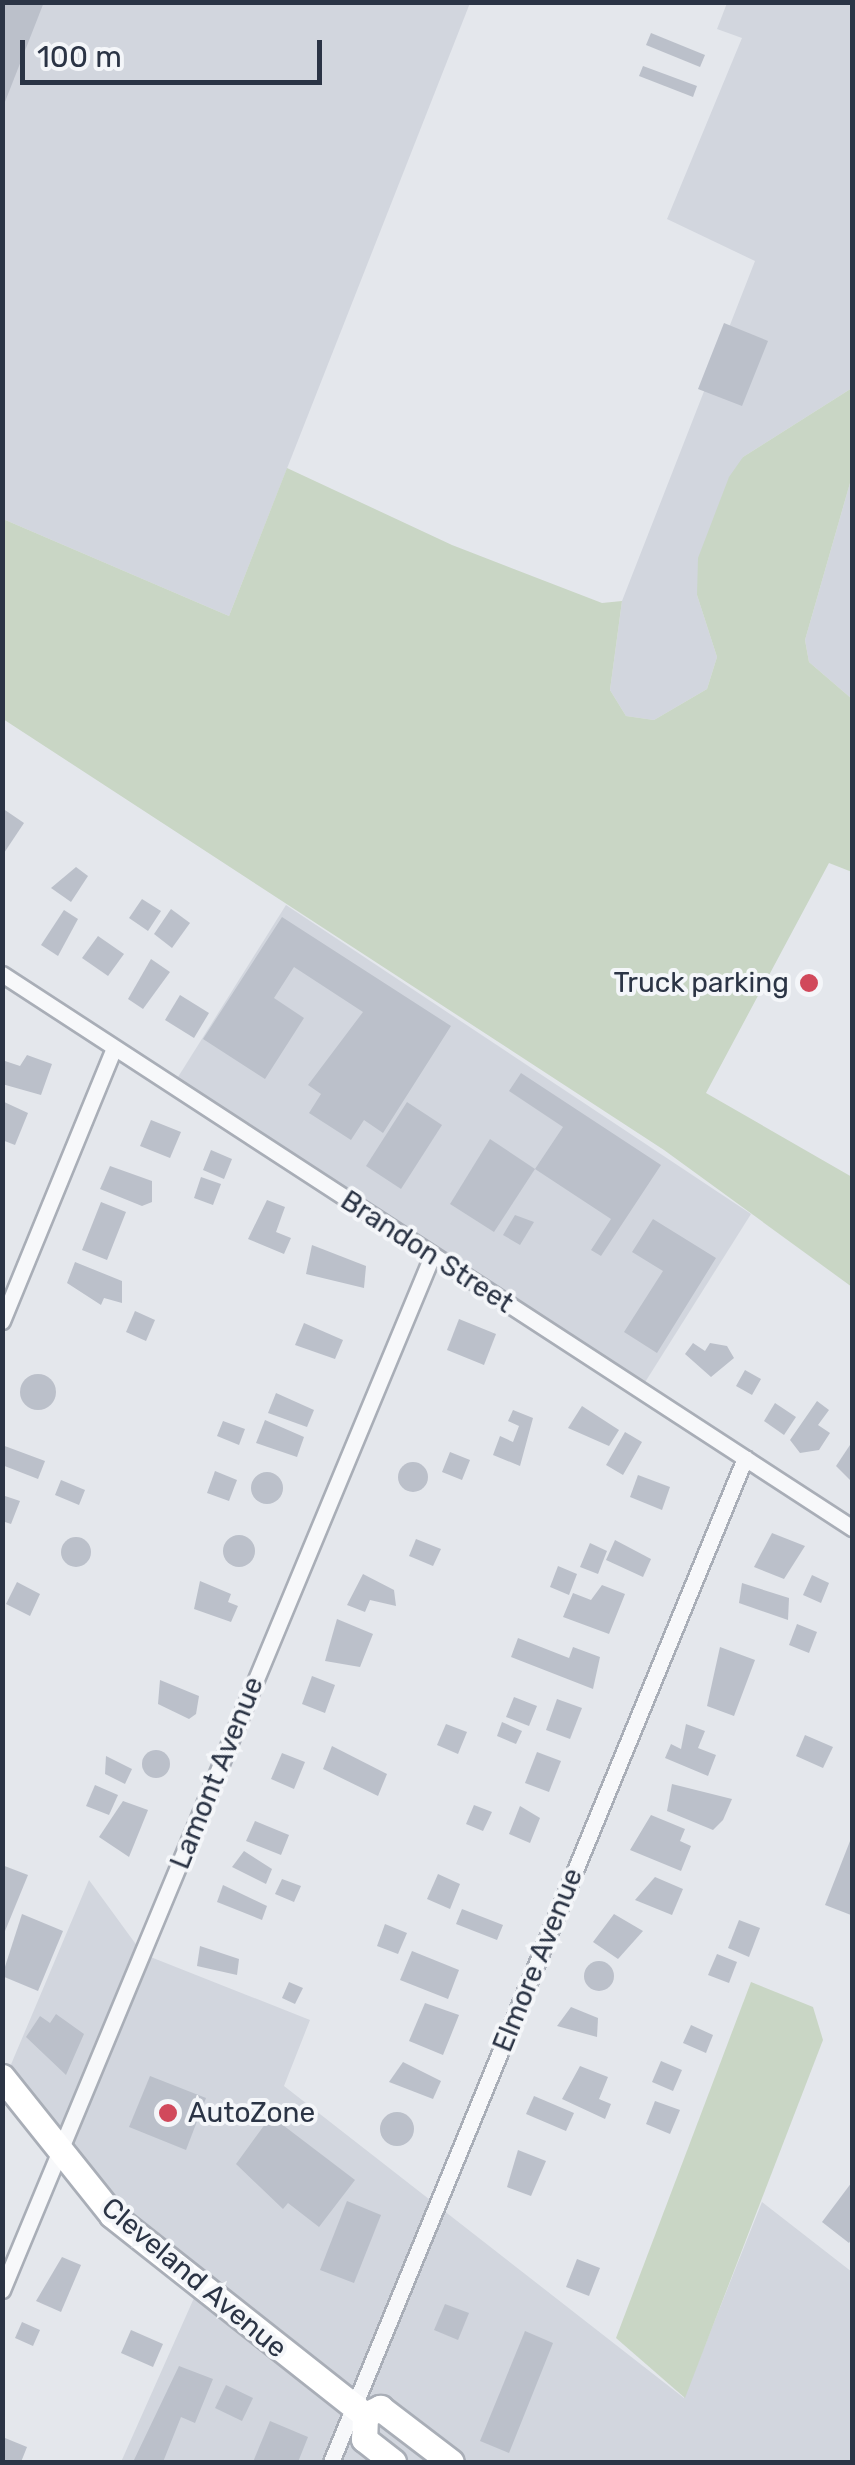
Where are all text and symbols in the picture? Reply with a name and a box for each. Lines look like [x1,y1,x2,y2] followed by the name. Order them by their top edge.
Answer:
[25,20,328,82] scale bar
[37,39,122,75] text: 100 m
[613,966,789,1000] place label: Truck parking
[798,972,820,994] marker: Truck parking
[334,1184,520,1320] street label: Brandon Street
[163,1672,271,1874] street label: Lamont Avenue
[486,1863,590,2057] street label: Elmore Avenue
[188,2096,315,2130] place label: AutoZone
[157,2102,179,2124] marker: AutoZone
[94,2191,294,2365] street label: Cleveland Avenue

